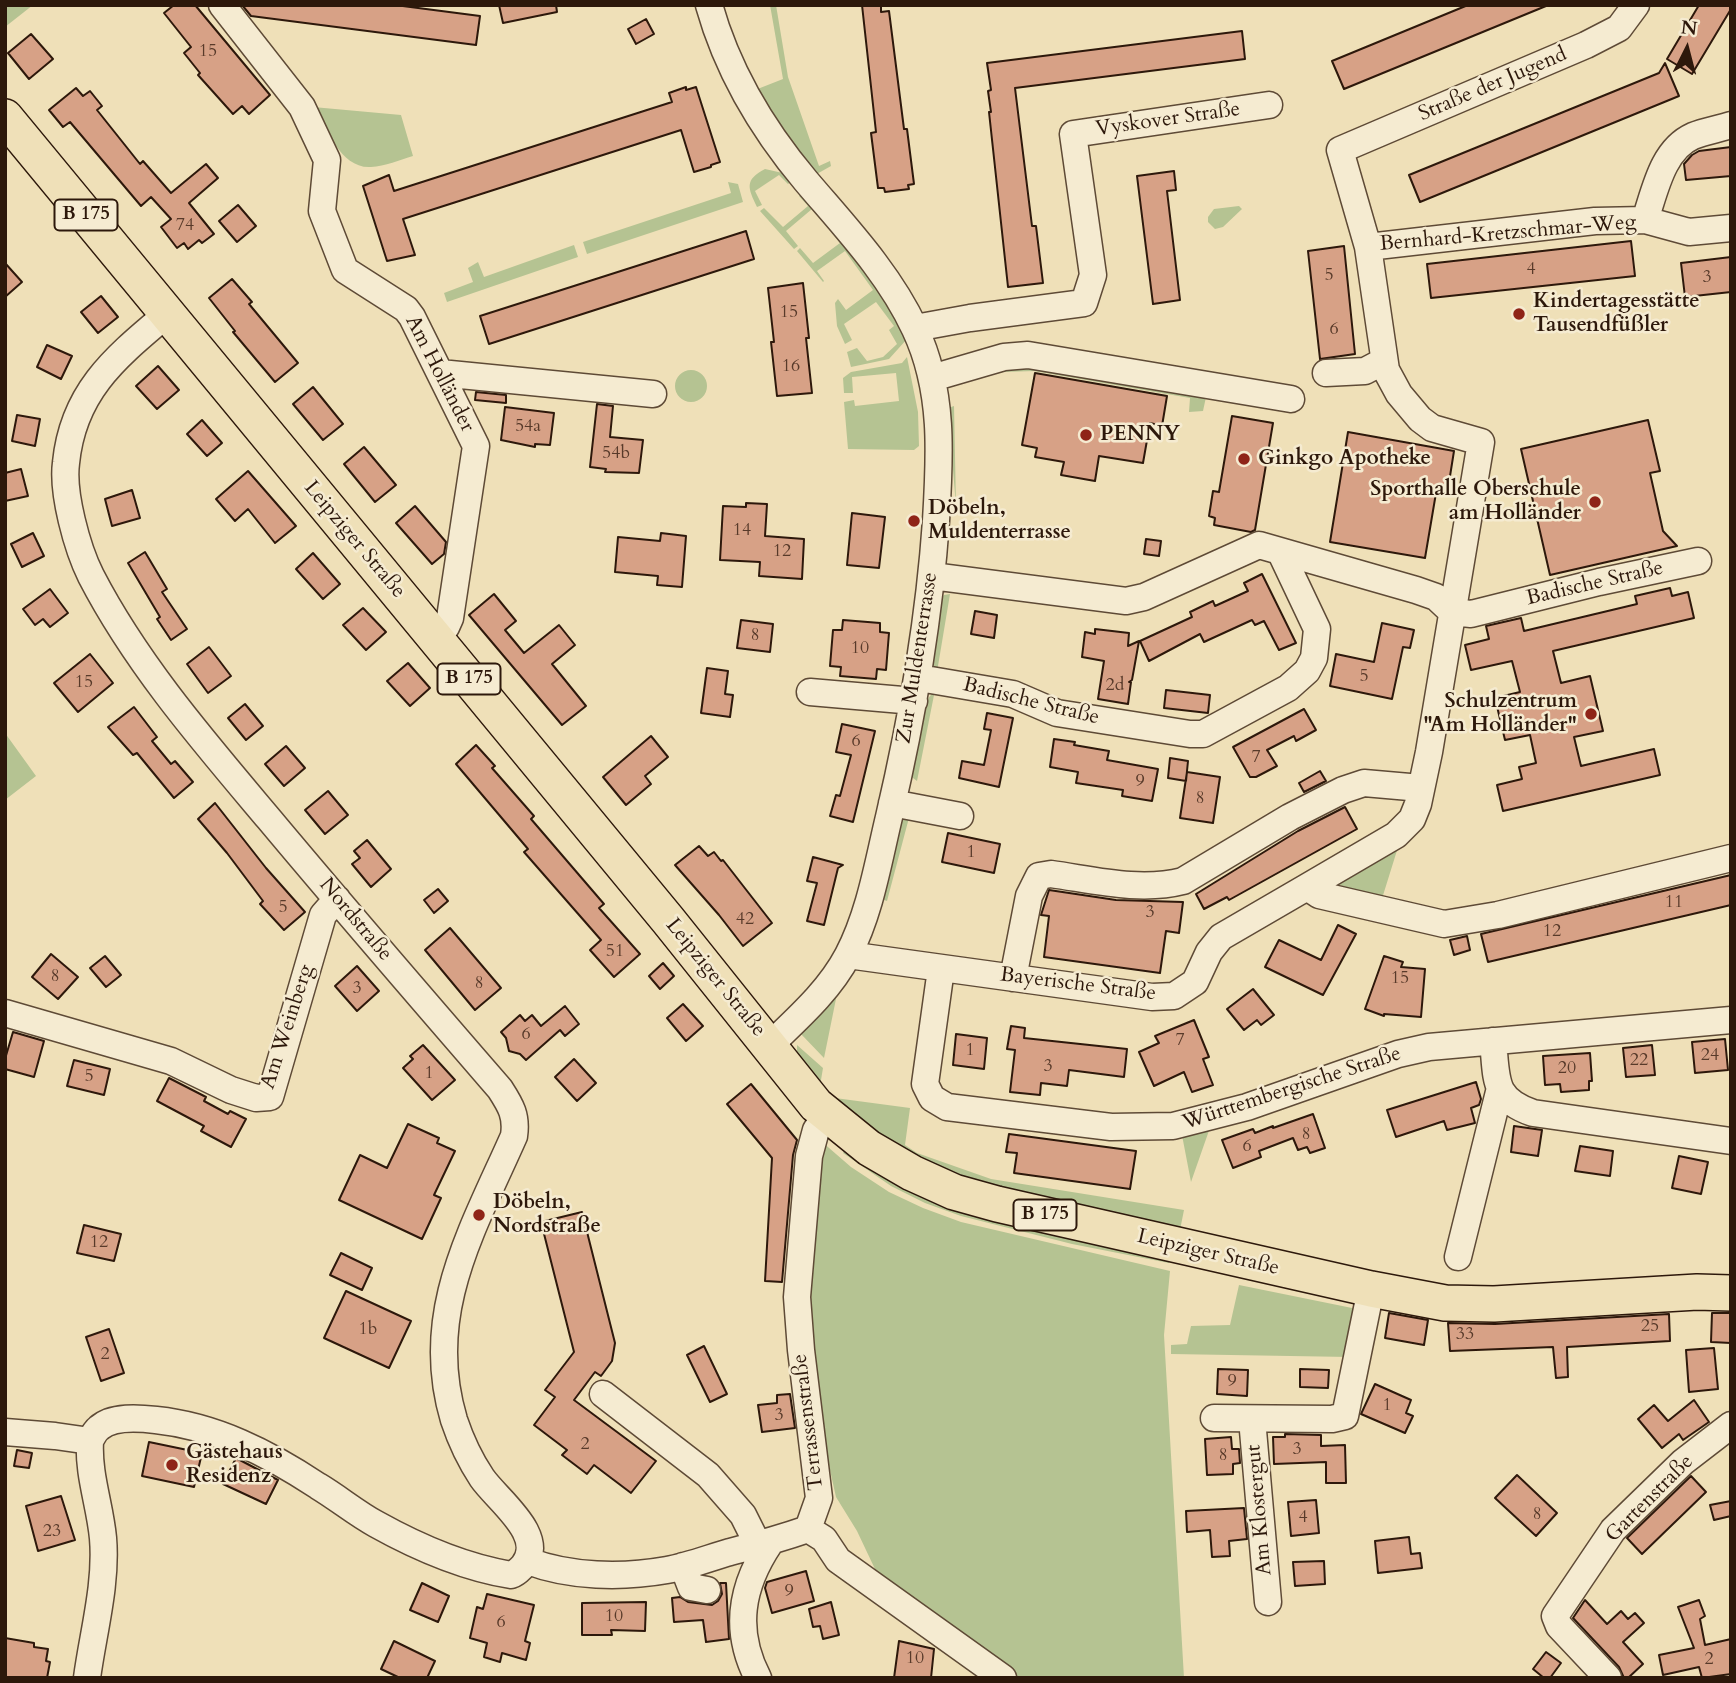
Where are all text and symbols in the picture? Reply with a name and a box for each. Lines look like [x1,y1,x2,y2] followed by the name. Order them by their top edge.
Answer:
[1652,14,1722,84] north arrow
[1680,14,1699,42] text: N
[199,41,217,63] house number: 15
[1415,42,1571,128] street label: Straße der Jugend
[1094,97,1242,143] street label: Vyskover Straße
[55,200,118,230] road number: B 175
[1379,210,1637,258] street label: Bernhard-Kretzschmar-Weg
[176,215,194,237] house number: 74
[1526,259,1536,281] house number: 4
[1324,265,1334,287] house number: 5
[1702,267,1712,289] house number: 3
[1533,289,1700,339] place label: Kindertagesstätte Tausendfüßler
[780,302,798,324] house number: 15
[1511,306,1527,322] marker: Kindertagesstätte Tausendfüßler
[399,311,479,437] street label: Am Holländer
[1329,319,1339,341] house number: 6
[782,356,800,378] house number: 16
[515,416,541,438] house number: 54a
[1100,422,1180,448] place label: PENNY
[1078,427,1094,443] marker: PENNY
[602,443,630,465] house number: 54b
[1258,446,1431,472] place label: Ginkgo Apotheke
[1236,451,1252,467] marker: Ginkgo Apotheke
[298,476,410,604] street label: Leipziger Straße
[1370,477,1581,527] place label: Sporthalle Oberschule am Holländer
[1587,494,1603,510] marker: Sporthalle Oberschule am Holländer
[928,496,1071,546] place label: Döbeln, Muldenterrasse
[906,513,922,529] marker: Döbeln, Muldenterrasse
[733,520,751,542] house number: 14
[773,541,791,563] house number: 12
[1524,556,1666,612] street label: Badische Straße
[892,570,944,746] street label: Zur Muldenterrasse
[750,625,760,647] house number: 8
[851,638,869,660] house number: 10
[438,664,500,694] road number: B 175
[1359,666,1369,688] house number: 5
[75,672,93,694] house number: 15
[960,673,1102,731] street label: Badische Straße
[1106,675,1124,697] house number: 2d
[1423,689,1577,739] place label: Schulzentrum "Am Holländer"
[1583,706,1599,722] marker: Schulzentrum "Am Holländer"
[851,731,861,753] house number: 6
[1251,747,1261,769] house number: 7
[1135,771,1145,793] house number: 9
[1195,788,1205,810] house number: 8
[966,842,976,864] house number: 1
[313,873,397,967] street label: Nordstraße
[1665,892,1683,914] house number: 11
[278,897,288,919] house number: 5
[1145,902,1155,924] house number: 3
[736,909,754,931] house number: 42
[660,914,770,1042] street label: Leipziger Straße
[1543,921,1561,943] house number: 12
[606,941,624,963] house number: 51
[256,962,320,1092] street label: Am Weinberg
[999,963,1157,1007] street label: Bayerische Straße
[50,966,60,988] house number: 8
[1391,968,1409,990] house number: 15
[474,973,484,995] house number: 8
[352,978,362,1000] house number: 3
[521,1024,531,1046] house number: 6
[1175,1030,1185,1052] house number: 7
[965,1040,975,1062] house number: 1
[1180,1042,1404,1136] street label: Württembergische Straße
[1701,1045,1719,1067] house number: 24
[1630,1050,1648,1072] house number: 22
[1043,1056,1053,1078] house number: 3
[1558,1058,1576,1080] house number: 20
[424,1063,434,1085] house number: 1
[84,1066,94,1088] house number: 5
[1301,1124,1311,1146] house number: 8
[1242,1136,1252,1158] house number: 6
[493,1190,601,1240] place label: Döbeln, Nordstraße
[1014,1200,1076,1231] road number: B 175
[471,1207,487,1223] marker: Döbeln, Nordstraße
[1134,1224,1282,1282] street label: Leipziger Straße
[90,1232,108,1254] house number: 12
[1641,1316,1659,1338] house number: 25
[359,1319,377,1341] house number: 1b
[1456,1324,1474,1346] house number: 33
[100,1344,110,1366] house number: 2
[788,1352,830,1492] street label: Terrassenstraße
[1227,1371,1237,1393] house number: 9
[1382,1395,1392,1417] house number: 1
[774,1405,784,1427] house number: 3
[580,1434,590,1456] house number: 2
[1292,1439,1302,1461] house number: 3
[186,1440,283,1490] place label: Gästehaus Residenz
[1242,1443,1278,1577] street label: Am Klostergut
[1218,1445,1228,1467] house number: 8
[1601,1450,1699,1548] street label: Gartenstraße
[164,1457,180,1473] marker: Gästehaus Residenz
[1532,1504,1542,1526] house number: 8
[1298,1507,1308,1529] house number: 4
[43,1521,61,1543] house number: 23
[784,1581,794,1603] house number: 9
[605,1606,623,1628] house number: 10
[496,1612,506,1634] house number: 6
[906,1648,924,1670] house number: 10
[1704,1649,1714,1671] house number: 2

